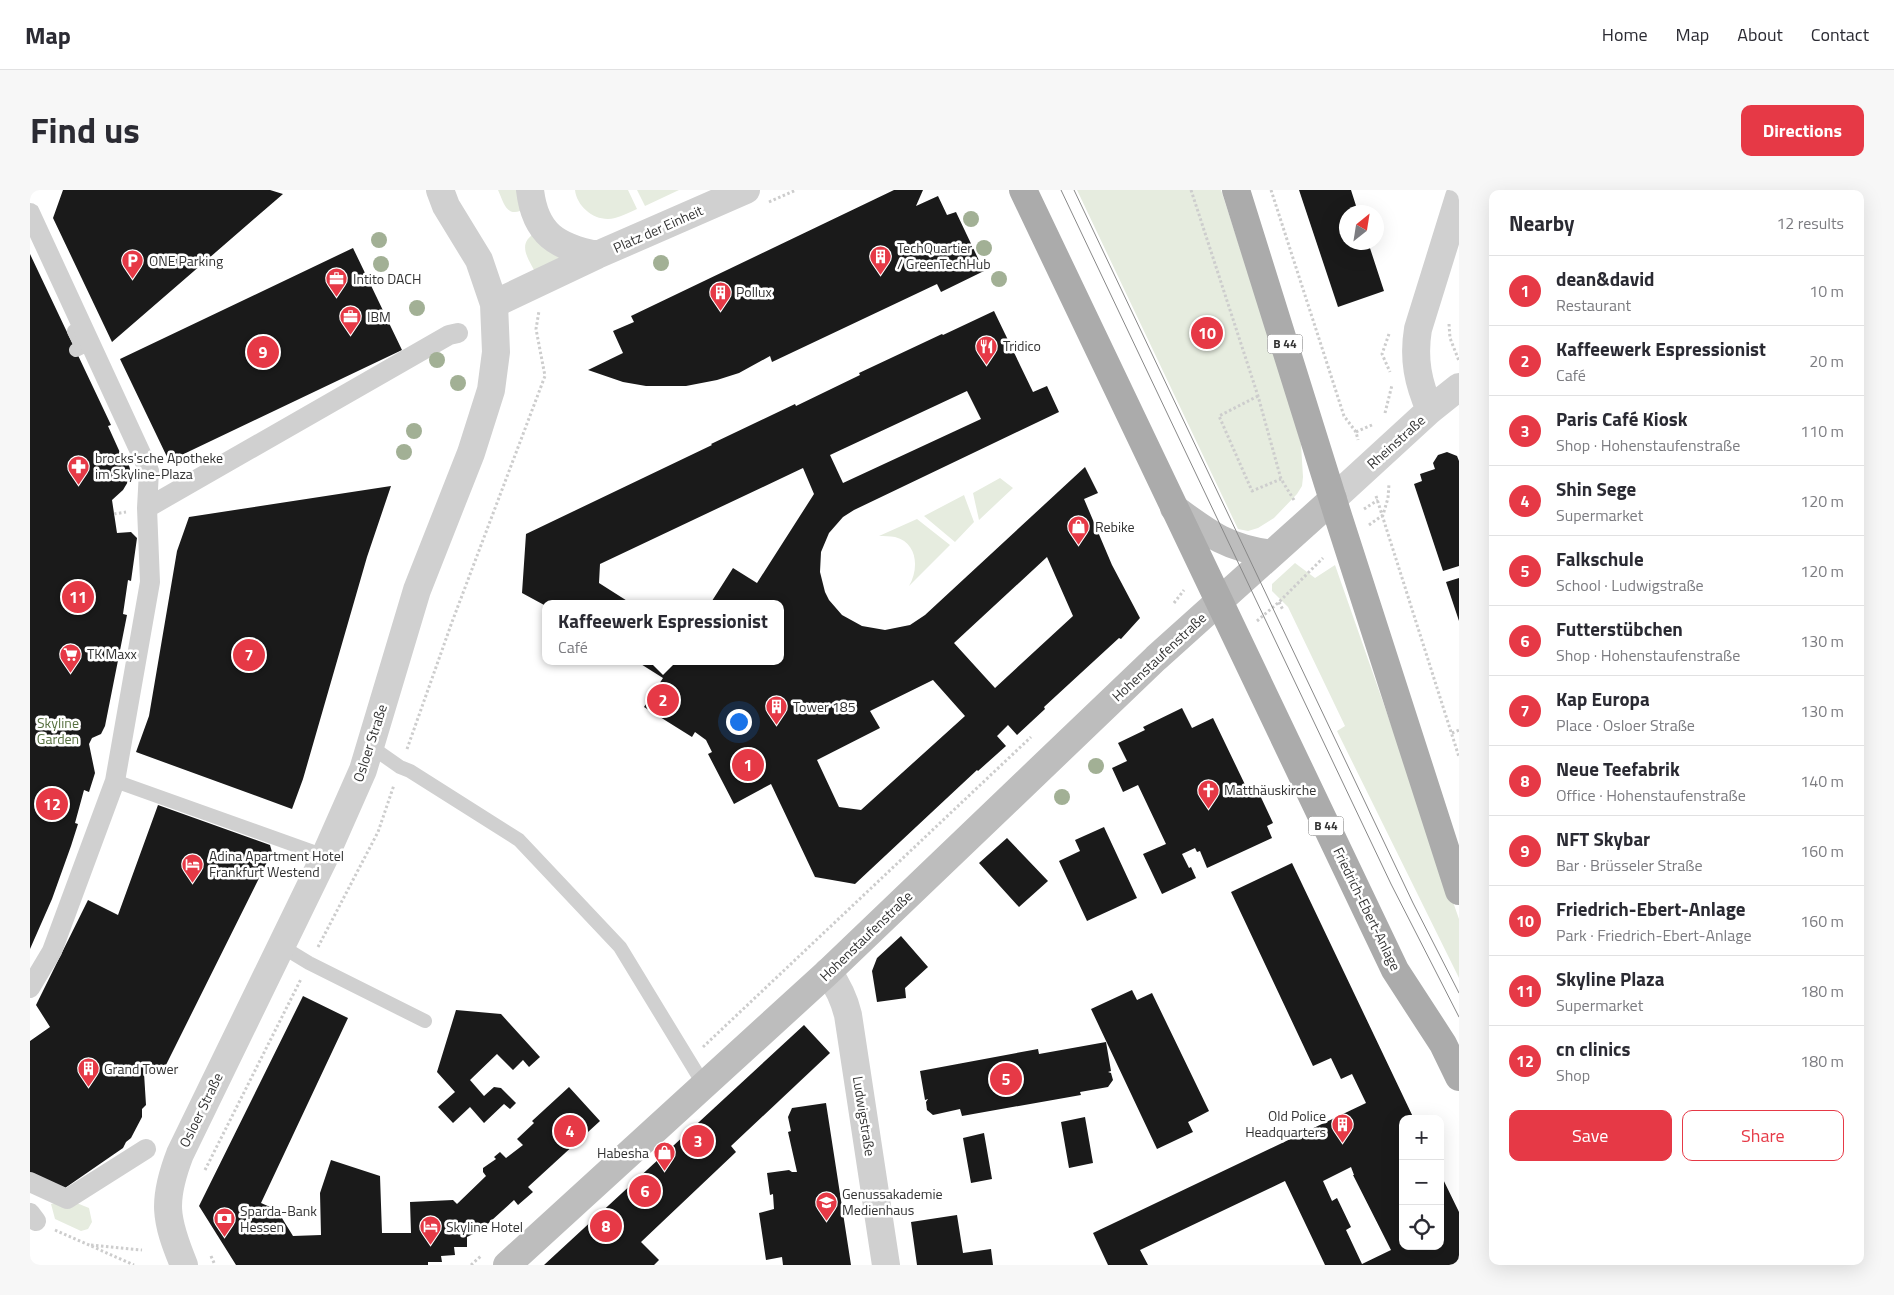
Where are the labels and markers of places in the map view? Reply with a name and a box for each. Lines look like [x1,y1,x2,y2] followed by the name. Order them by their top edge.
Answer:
[897,237,991,274] place label: TechQuartier / GreenTechHub
[869,244,893,275] building icon: TechQuartier / GreenTechHub
[121,249,145,280] parking icon: ONE Parking
[149,250,223,271] place label: ONE Parking
[325,267,349,298] office icon: Intito DACH
[353,268,421,289] place label: Intito DACH
[708,280,732,311] building icon: Pollux
[736,281,773,302] place label: Pollux
[339,305,363,336] office icon: IBM
[367,306,391,327] place label: IBM
[1191,314,1223,352] pin: 10
[247,333,279,371] pin: 9
[975,334,999,365] restaurant icon: Tridico
[1003,335,1041,356] place label: Tridico
[95,447,223,484] place label: brocks'sche Apotheke im Skyline-Plaza
[67,454,91,485] pharmacy icon: brocks'sche Apotheke im Skyline-Plaza
[1067,515,1091,546] shop icon: Rebike
[1095,516,1135,537] place label: Rebike
[62,578,94,616] pin: 11
[233,636,265,674] pin: 7
[59,642,83,673] supermarket icon: TK Maxx
[87,643,138,664] place label: TK Maxx
[647,681,679,719] pin: 2
[765,695,789,726] building icon: Tower 185
[793,696,856,717] place label: Tower 185
[732,746,764,784] pin: 1
[1196,778,1220,809] church icon: Matthäuskirche
[1224,779,1316,800] place label: Matthäuskirche
[36,785,68,823] pin: 12
[209,845,344,882] place label: Adina Apartment Hotel Frankfurt Westend
[181,852,205,883] hotel icon: Adina Apartment Hotel Frankfurt Westend
[76,1057,100,1088] building icon: Grand Tower
[104,1058,179,1079] place label: Grand Tower
[990,1060,1022,1098] pin: 5
[1245,1105,1326,1142] place label: Old Police Headquarters
[554,1112,586,1150] pin: 4
[1330,1112,1354,1143] building icon: Old Police Headquarters
[682,1122,714,1160] pin: 3
[653,1141,677,1172] shop icon: Habesha
[597,1142,649,1163] place label: Habesha
[629,1172,661,1210] pin: 6
[842,1183,943,1220] place label: Genussakademie Medienhaus
[814,1190,838,1221] school or university icon: Genussakademie Medienhaus
[240,1200,317,1237] place label: Sparda-Bank Hessen
[212,1207,236,1238] bank icon: Sparda-Bank Hessen
[590,1207,622,1245] pin: 8
[418,1215,442,1246] hotel icon: Skyline Hotel
[446,1216,523,1237] place label: Skyline Hotel

